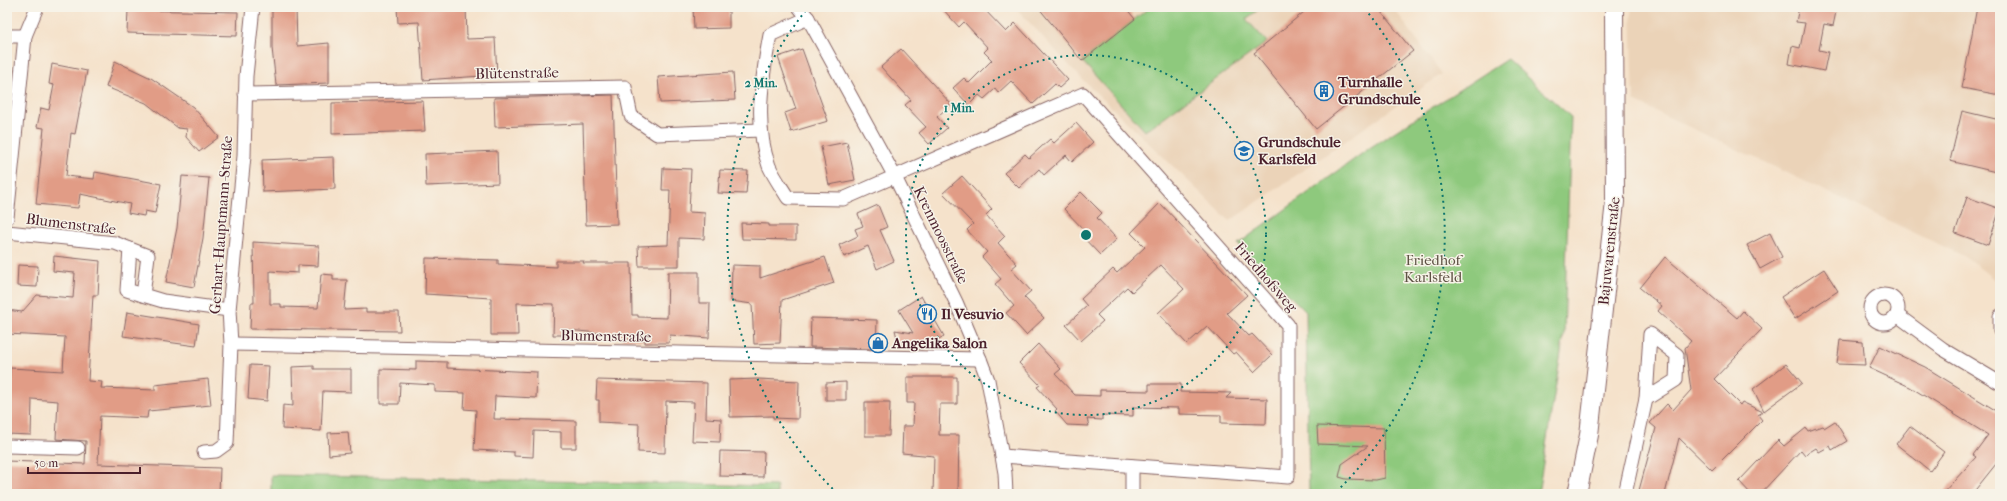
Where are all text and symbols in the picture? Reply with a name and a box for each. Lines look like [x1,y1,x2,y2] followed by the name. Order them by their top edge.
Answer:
[475,63,560,83] street label: Blütenstraße
[1337,73,1421,108] place label: Turnhalle Grundschule
[745,76,778,90] text: 2 Min.
[1313,80,1335,102] building icon: Turnhalle Grundschule
[944,101,975,115] text: 1 Min.
[1258,133,1341,168] place label: Grundschule Karlsfeld
[206,135,236,315] street label: Gerhart-Hauptmann-Straße
[1233,140,1255,162] school or university icon: Grundschule Karlsfeld
[910,183,973,287] street label: Krenmoosstraße
[1594,195,1624,306] street label: Bajuwarenstraße
[25,210,118,239] street label: Blumenstraße
[1079,228,1093,242] centre of rings
[1231,238,1302,316] street label: Friedhofsweg
[1404,251,1464,286] park label: Friedhof Karlsfeld
[916,303,938,325] restaurant icon: Il Vesuvio
[941,305,1004,323] place label: Il Vesuvio
[561,326,652,346] street label: Blumenstraße
[867,332,889,354] shop icon: Angelika Salon
[891,334,987,352] place label: Angelika Salon
[28,449,140,475] scale bar
[34,456,58,470] text: 50 m

